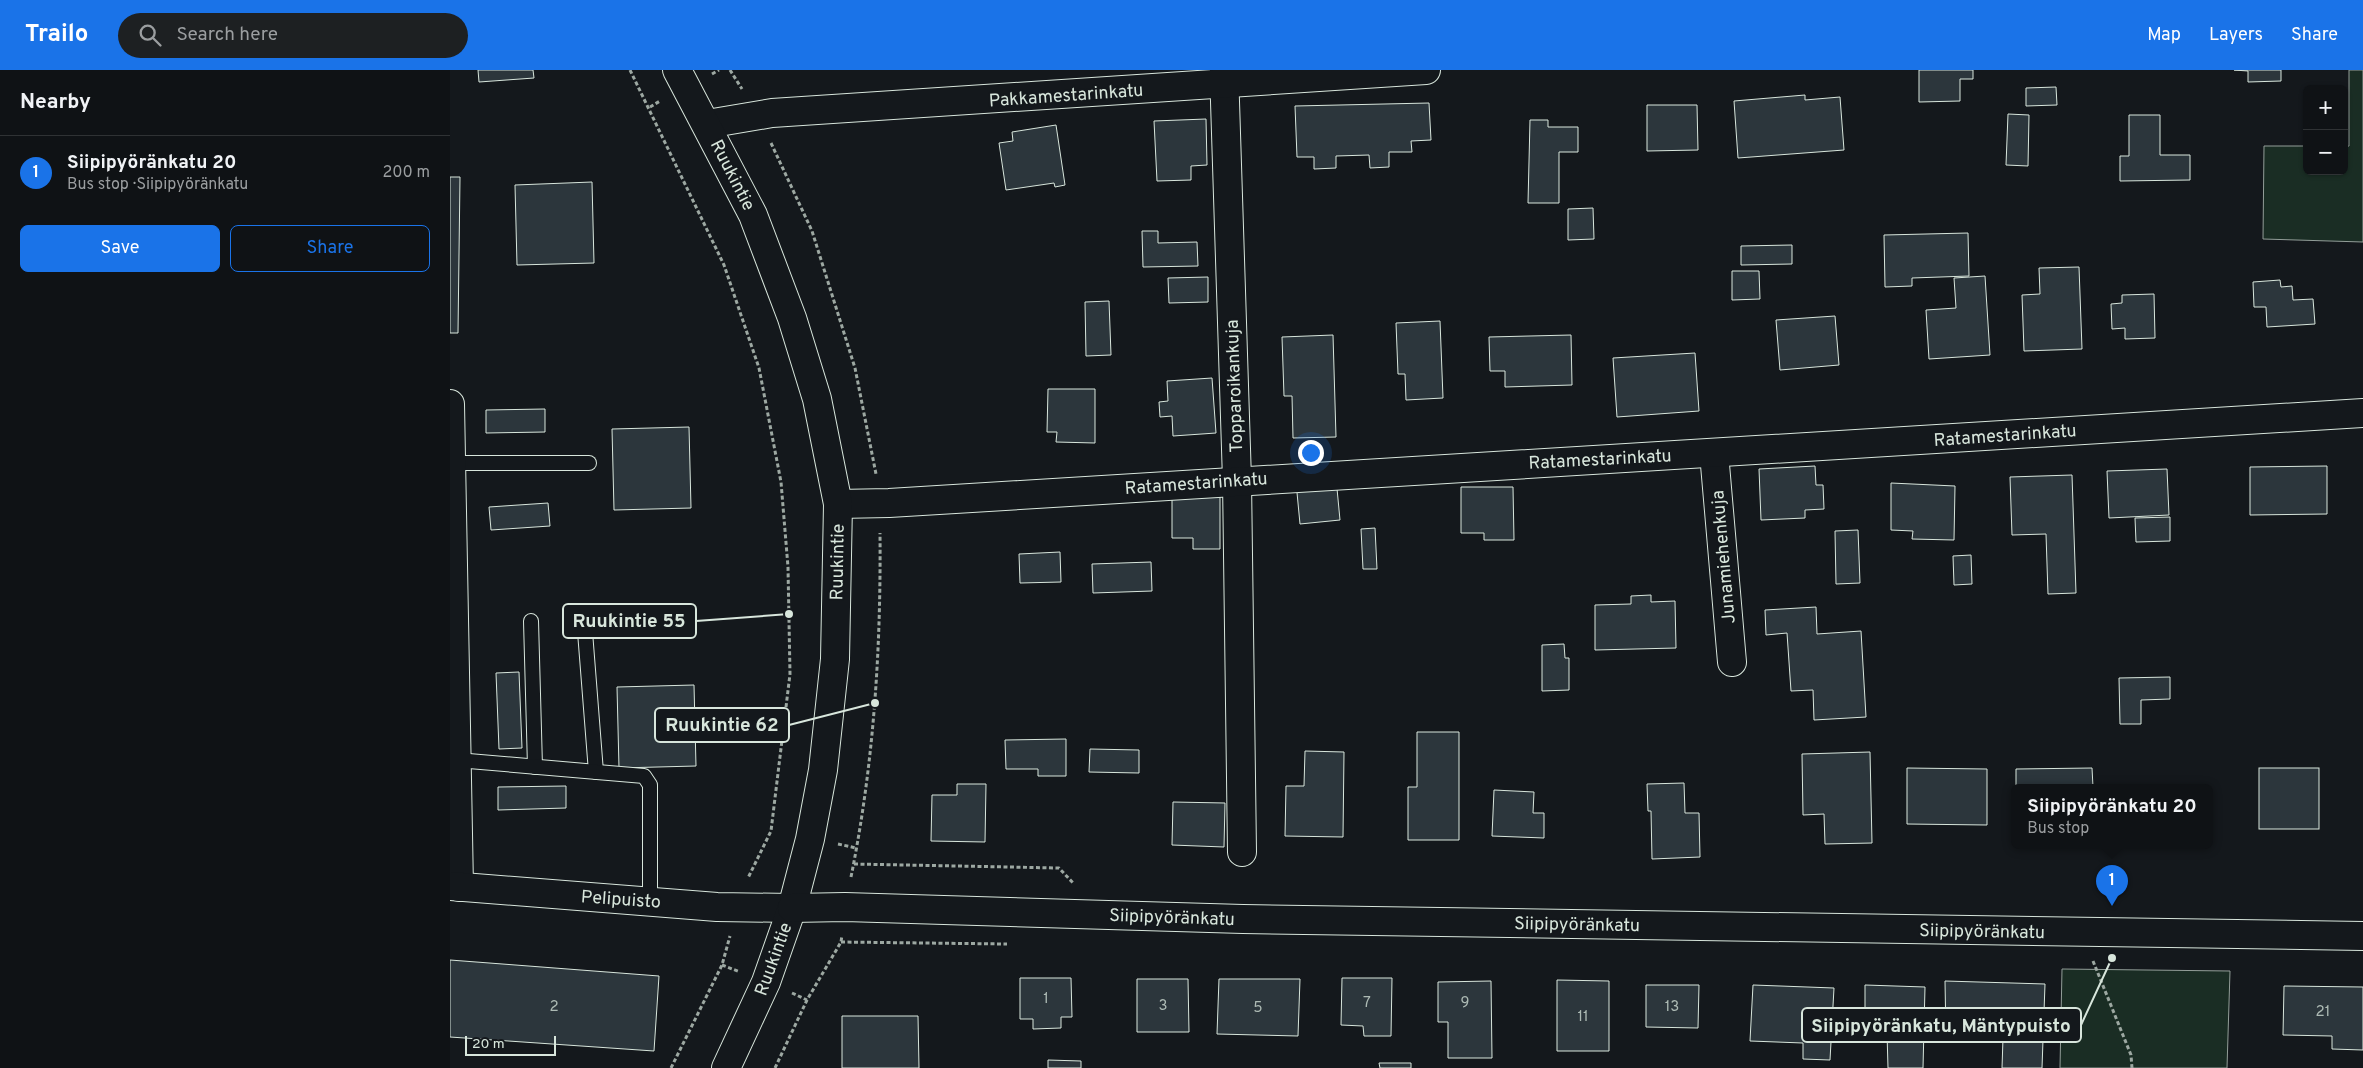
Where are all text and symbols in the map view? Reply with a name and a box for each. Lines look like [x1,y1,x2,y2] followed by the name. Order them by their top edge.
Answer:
[118,13,468,58] search box
[25,20,88,50] text: Trailo
[136,21,164,49] icon: search
[176,23,278,47] text: Search here
[2147,24,2181,47] text: Map
[2209,24,2263,47] text: Layers
[2291,24,2338,47] text: Share
[988,80,1144,113] street label: Pakkamestarinkatu
[2303,85,2348,175] map controls
[2303,85,2348,130] button: +
[20,89,91,116] text: Nearby
[2303,130,2348,175] button: −
[704,136,759,215] street label: Ruukintie
[67,151,236,175] text: Siipipyöränkatu 20
[33,163,39,183] text: 1
[382,163,430,183] text: 200 m
[67,175,248,195] text: Bus stop · Siipipyöränkatu
[20,225,220,272] button: Save
[230,225,430,272] button: Share
[1222,319,1249,453] street label: Topparoikankuja
[1933,420,2077,453] street label: Ratamestarinkatu
[1298,440,1324,466] your location
[1528,445,1672,476] street label: Ratamestarinkatu
[1124,468,1268,501] street label: Ratamestarinkatu
[1707,489,1742,625] street label: Junamiehenkuja
[826,523,851,601] street label: Ruukintie
[563,604,696,638] callout: Ruukintie 55
[572,610,686,634] text: Ruukintie 55
[655,708,789,742] callout: Ruukintie 62
[665,714,779,738] text: Ruukintie 62
[2011,784,2213,849] popup
[2027,795,2197,819] text: Siipipyöränkatu 20
[2027,819,2089,839] text: Bus stop
[2096,865,2128,906] pin: 1
[580,886,662,915] street label: Pelipuisto
[1109,905,1235,932] street label: Siipipyöränkatu
[1514,913,1640,938] street label: Siipipyöränkatu
[750,920,798,999] street label: Ruukintie
[1919,920,2045,945] street label: Siipipyöränkatu
[1043,990,1049,1009] house number: 1
[1363,994,1371,1013] house number: 7
[1461,994,1469,1013] house number: 9
[1158,997,1168,1016] house number: 3
[549,998,559,1017] house number: 2
[1665,998,1679,1017] house number: 13
[1253,999,1263,1018] house number: 5
[2316,1003,2330,1022] house number: 21
[1577,1008,1589,1027] house number: 11
[1802,1008,2081,1042] callout: Siipipyöränkatu, Mäntypuisto
[1811,1015,2071,1039] text: Siipipyöränkatu, Mäntypuisto
[465,1033,556,1056] scale bar
[472,1036,505,1053] text: 20 m

